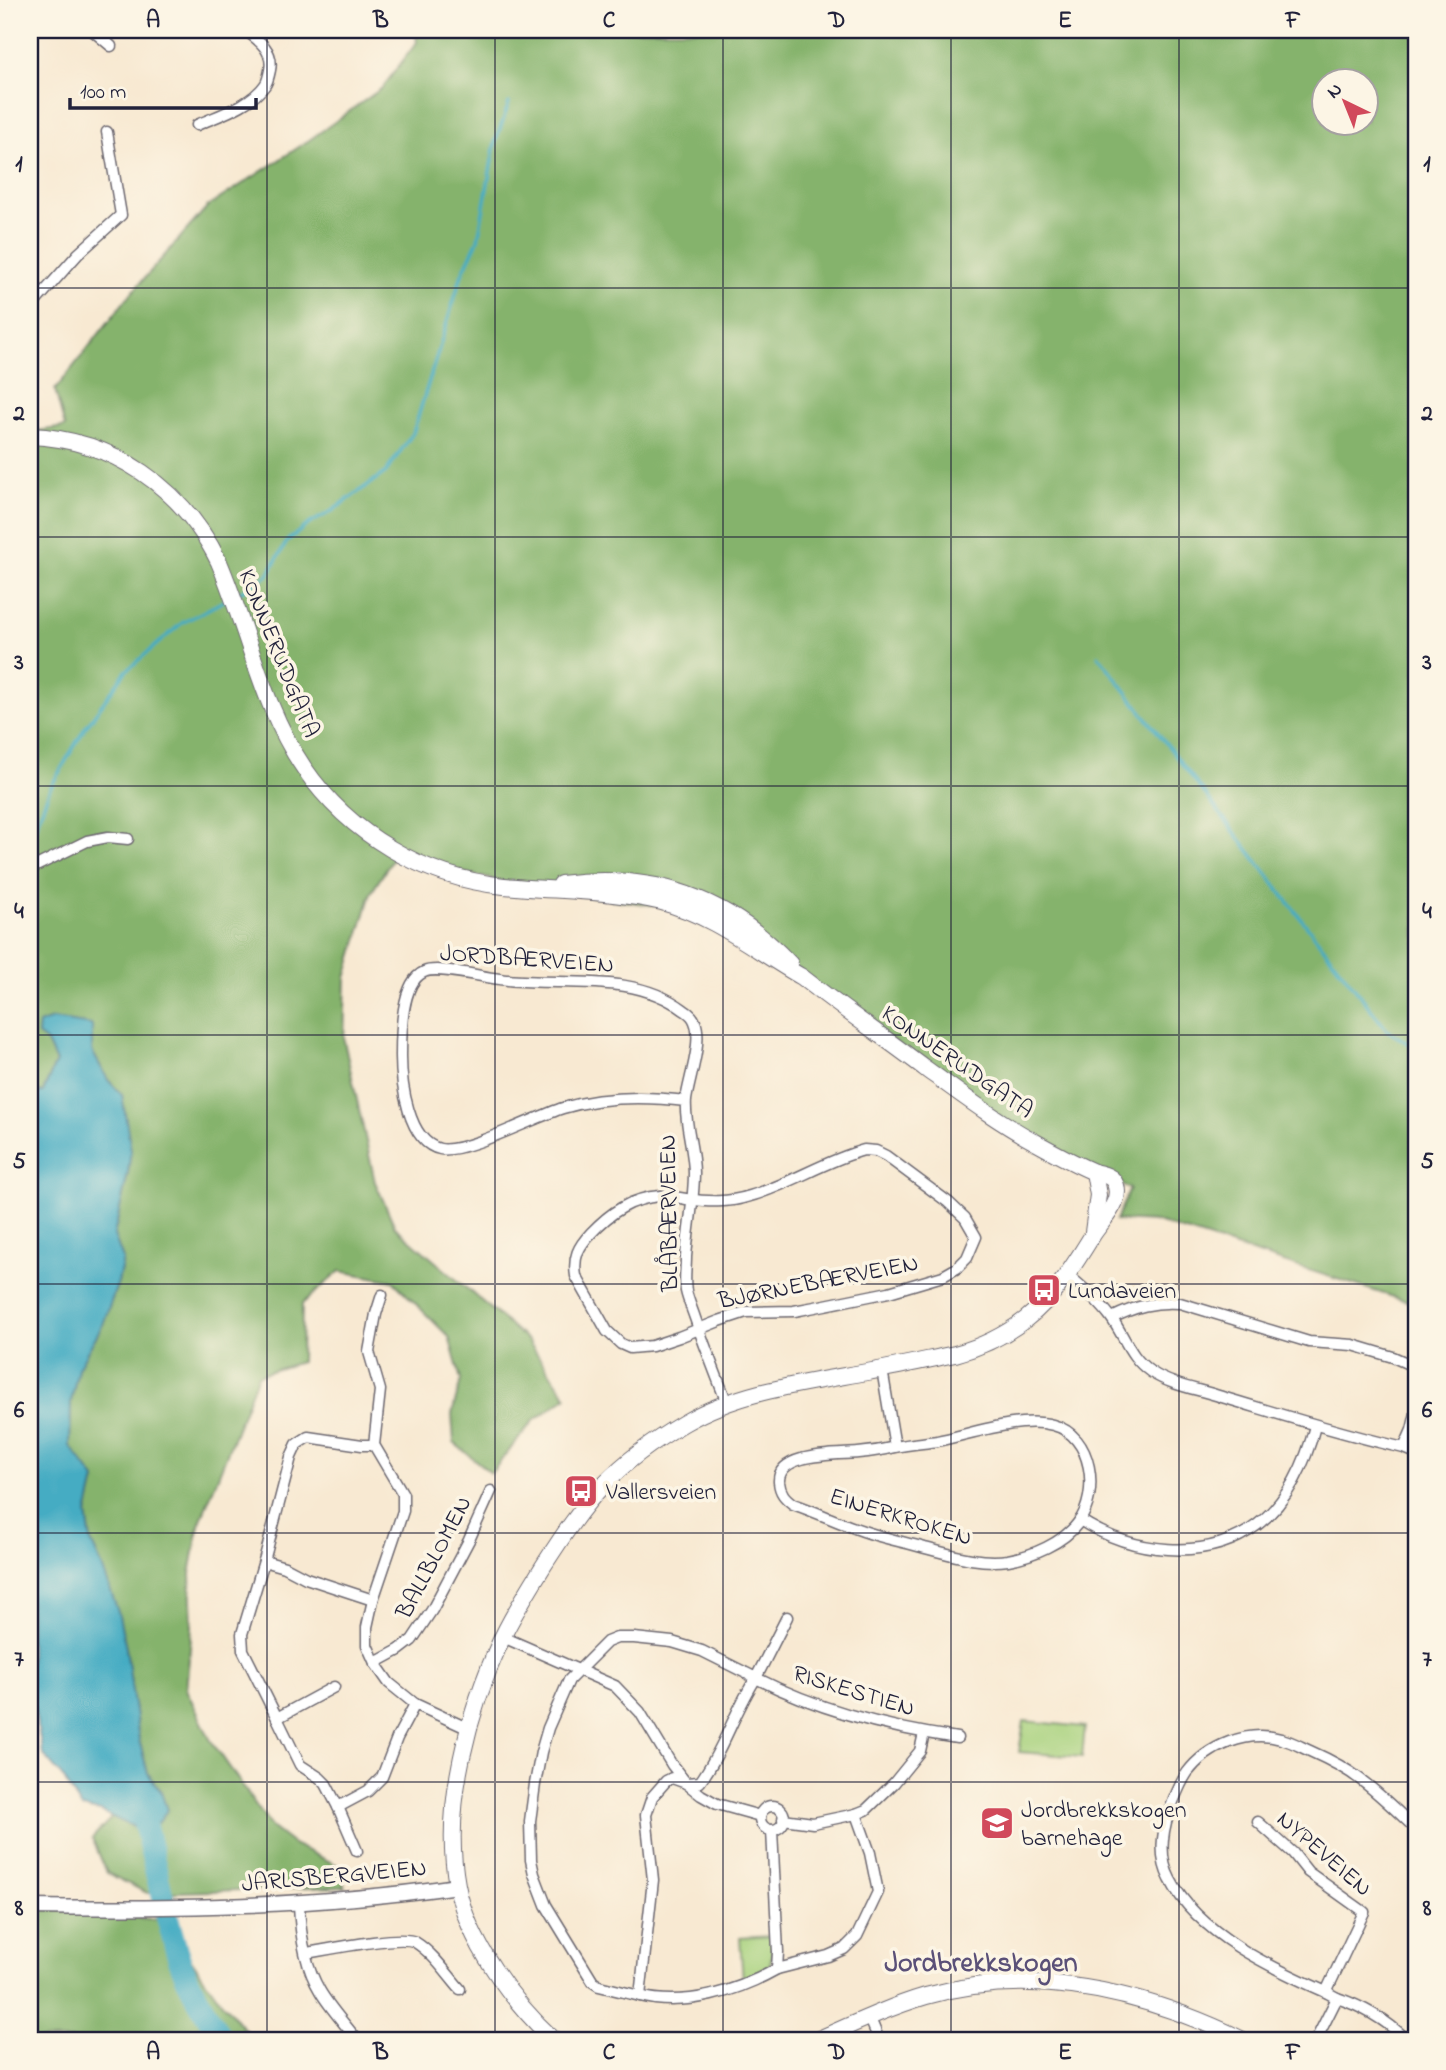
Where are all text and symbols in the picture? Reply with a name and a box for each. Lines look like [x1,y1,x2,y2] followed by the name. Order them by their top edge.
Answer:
[146,5,160,38] text: A
[372,5,389,38] text: B
[603,5,616,38] text: C
[828,5,845,38] text: D
[1058,5,1072,38] text: E
[1285,5,1301,38] text: F
[70,66,256,110] scale bar
[1310,66,1380,136] north arrow
[1321,77,1349,106] text: N
[80,78,126,108] text: 100 m
[15,149,23,182] text: 1
[1423,149,1431,182] text: 1
[12,398,25,431] text: 2
[1420,398,1433,431] text: 2
[228,564,327,743] street label: KONNERUDGATA
[13,647,24,680] text: 3
[1421,647,1432,680] text: 3
[14,896,24,929] text: 4
[1422,896,1432,929] text: 4
[439,937,615,984] street label: JORDBÆRVEIEN
[873,997,1040,1129] street label: KONNERUDGATA
[652,1134,689,1293] street label: BLÅBÆRVEIEN
[12,1146,26,1179] text: 5
[1420,1146,1434,1179] text: 5
[714,1247,922,1320] street label: BJØRNEBÆRVEIEN
[1025,1271,1063,1309] bus stop icon: Lundaveien
[1068,1275,1176,1310] place label: Lundaveien
[14,1395,25,1428] text: 6
[1422,1395,1433,1428] text: 6
[562,1472,600,1510] bus stop icon: Vallersveien
[605,1476,716,1511] place label: Vallersveien
[825,1480,976,1557] street label: EINERKROKEN
[388,1490,482,1627] street label: BALLBLOMEN
[14,1644,24,1677] text: 7
[1422,1644,1432,1677] text: 7
[788,1657,919,1728] street label: RISKESTIEN
[1021,1794,1187,1857] place label: Jordbrekkskogen barnehage
[1268,1803,1379,1906] street label: NYPEVEIEN
[978,1804,1016,1842] school or university icon: Jordbrekkskogen barnehage
[240,1852,428,1903] street label: JARLSBERGVEIEN
[14,1893,24,1926] text: 8
[1422,1893,1432,1926] text: 8
[884,1944,1078,1986] district label: Jordbrekkskogen
[146,2037,160,2070] text: A
[372,2037,389,2070] text: B
[603,2037,616,2070] text: C
[828,2037,845,2070] text: D
[1058,2037,1072,2070] text: E
[1285,2037,1301,2070] text: F

